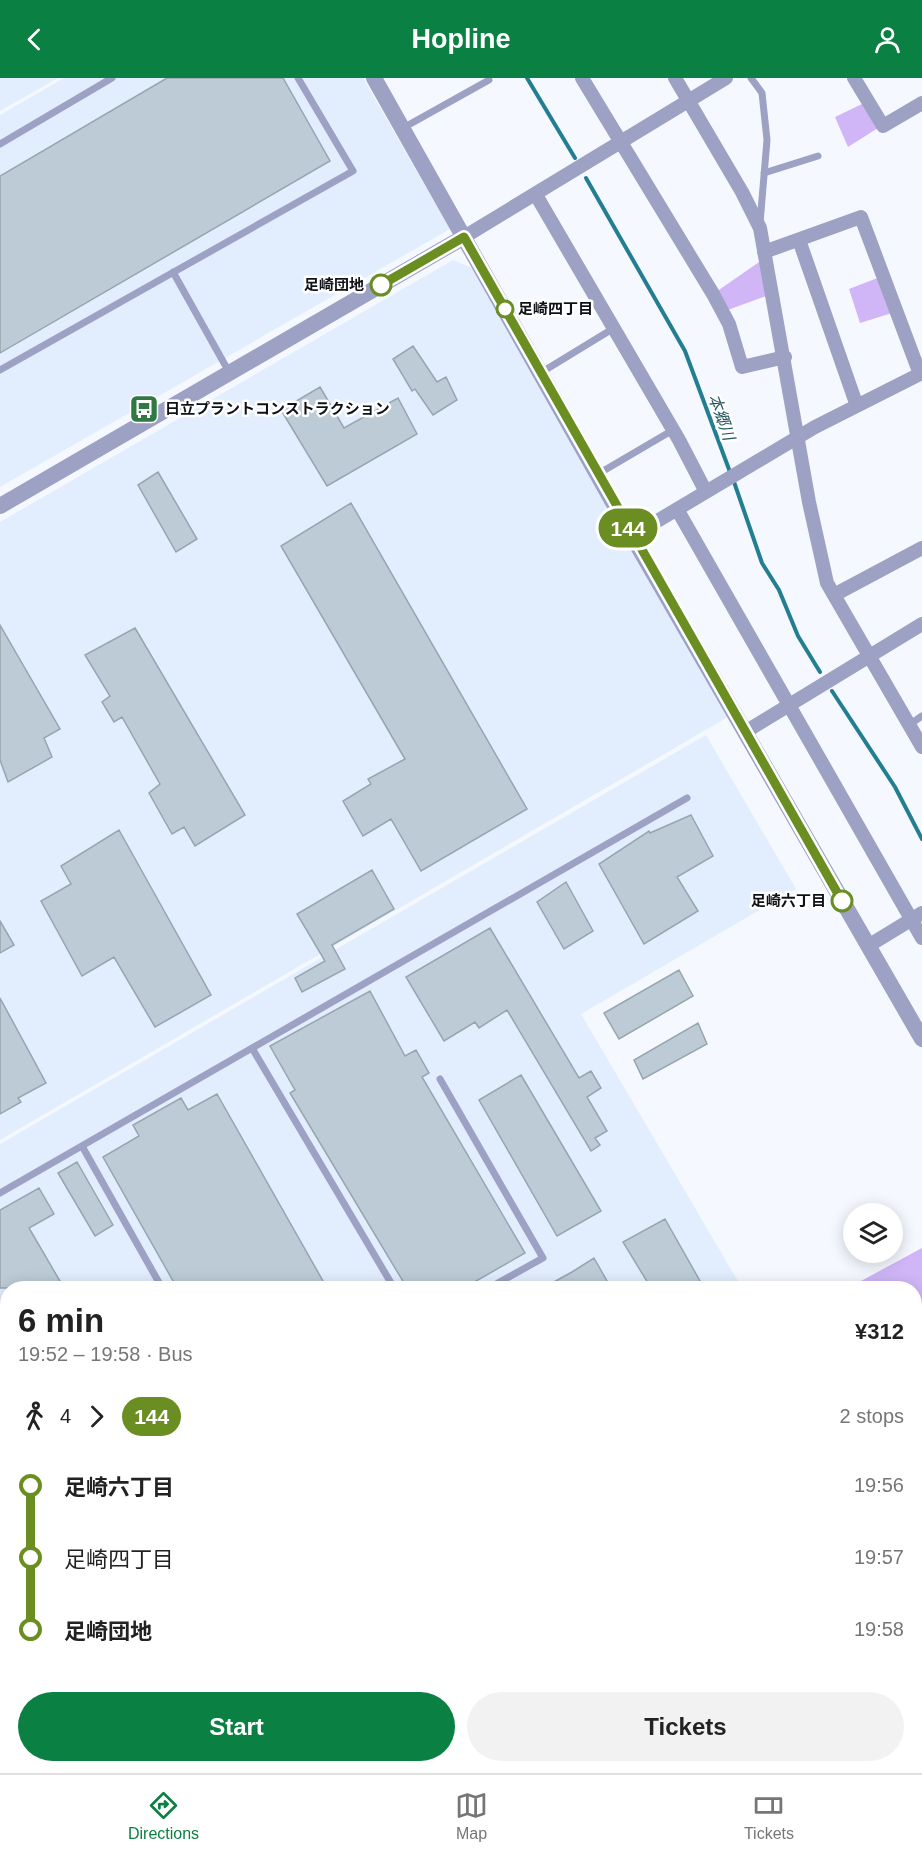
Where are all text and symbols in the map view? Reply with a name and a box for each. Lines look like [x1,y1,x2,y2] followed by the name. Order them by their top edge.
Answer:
[18,23,51,56] icon: back
[871,23,904,56] icon: person
[412,24,511,54] text: Hopline
[370,274,392,296] marker: 足崎団地
[304,276,364,293] place label: 足崎団地
[496,300,514,318] marker: 足崎四丁目
[518,300,593,317] place label: 足崎四丁目
[705,392,738,445] water label: 本郷川
[128,393,160,425] bus stop icon: 日立プラントコンストラクション
[165,400,390,417] place label: 日立プラントコンストラクション
[594,508,662,548] line badge: 144
[610,517,646,540] text: 144
[831,890,853,912] marker: 足崎六丁目
[751,892,826,909] place label: 足崎六丁目
[843,1203,903,1263] map controls
[843,1203,903,1263] button: layers
[18,1302,104,1339] text: 6 min
[855,1319,904,1344] text: ¥312
[18,1343,193,1365] text: 19:52 – 19:58 · Bus
[18,1400,51,1433] icon: walk
[80,1400,113,1433] icon: forward
[60,1405,71,1427] text: 4
[134,1405,169,1428] text: 144
[840,1405,904,1427] text: 2 stops
[854,1474,904,1496] text: 19:56
[64,1475,174,1500] text: 足崎六丁目
[854,1546,904,1568] text: 19:57
[64,1547,174,1572] text: 足崎四丁目
[854,1618,904,1640] text: 19:58
[64,1619,152,1644] text: 足崎団地
[18,1692,455,1761] button: Start
[467,1692,904,1761] button: Tickets
[128,1789,199,1843] tab: Directions
[455,1789,488,1843] tab: Map
[744,1789,794,1843] tab: Tickets

